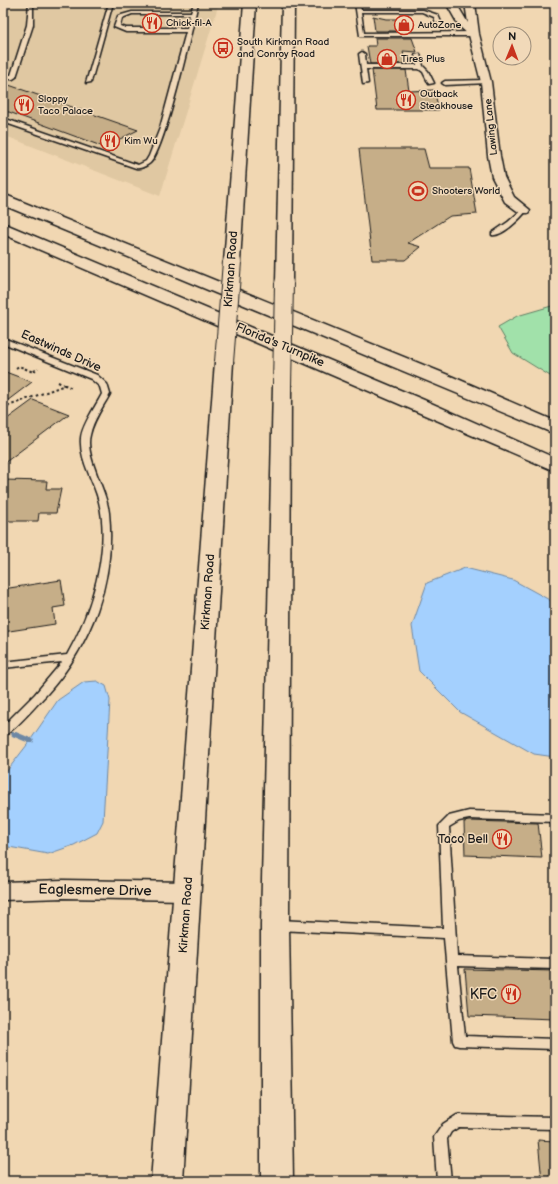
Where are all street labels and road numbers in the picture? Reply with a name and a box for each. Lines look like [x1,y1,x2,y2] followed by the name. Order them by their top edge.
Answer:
[482,98,500,156] street label: Lawing Lane
[221,230,241,308] street label: Kirkman Road
[233,320,327,370] street label: Florida's Turnpike
[19,327,103,375] street label: Eastwinds Drive
[198,553,218,631] street label: Kirkman Road
[176,876,196,954] street label: Kirkman Road
[38,881,152,899] street label: Eaglesmere Drive

